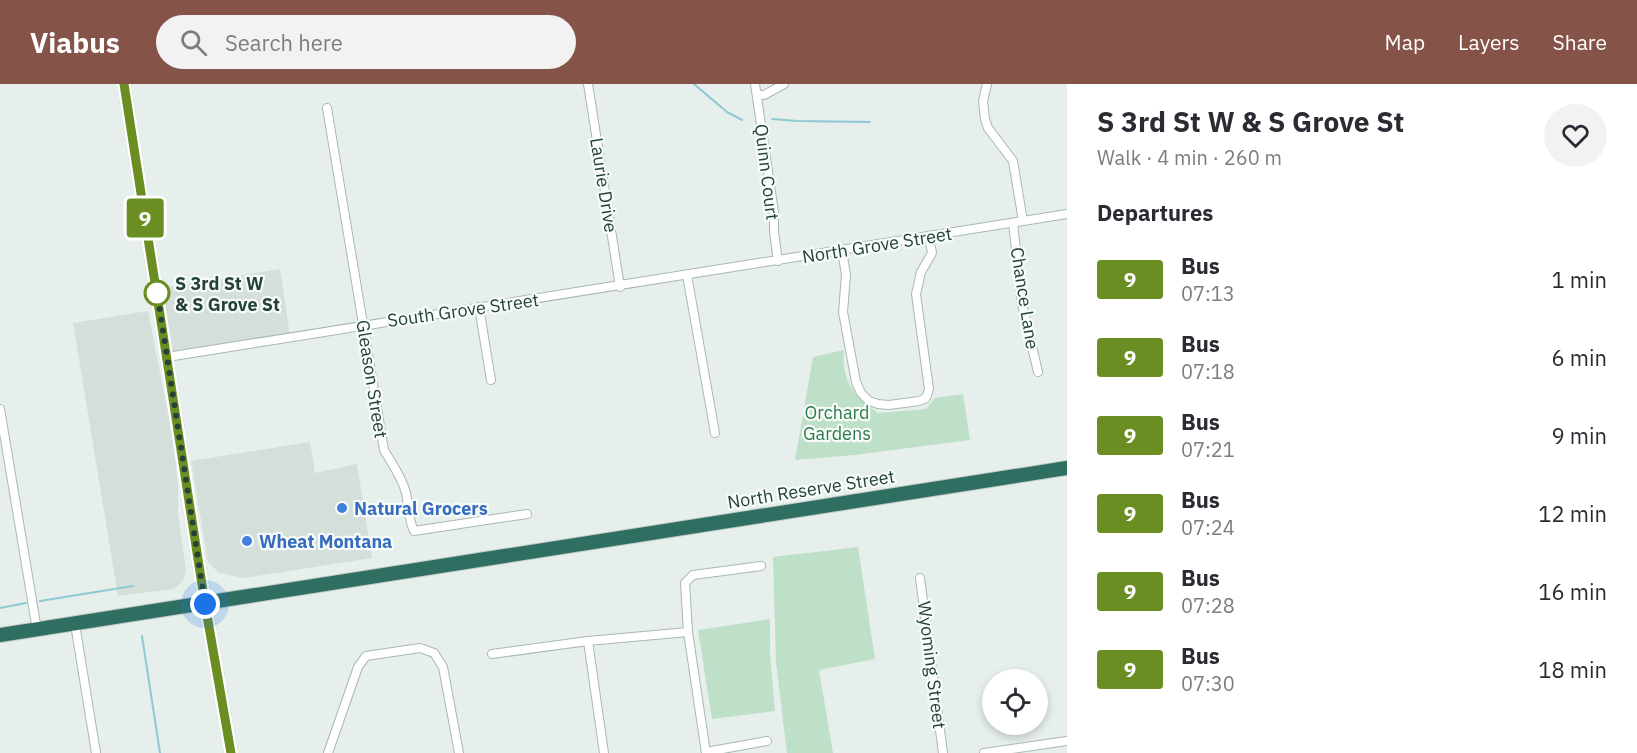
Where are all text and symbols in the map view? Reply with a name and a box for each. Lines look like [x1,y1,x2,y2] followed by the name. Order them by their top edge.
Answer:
[156,15,576,69] search box
[30,24,120,61] text: Viabus
[177,26,210,59] icon: search
[225,28,343,57] text: Search here
[1385,28,1425,56] text: Map
[1458,28,1520,56] text: Layers
[1553,28,1607,56] text: Share
[1097,103,1404,140] text: S 3rd St W & S Grove St
[1544,104,1607,167] button: heart
[750,123,784,221] street label: Quinn Court
[585,136,623,234] street label: Laurie Drive
[1097,144,1282,171] text: Walk · 4 min · 260 m
[126,198,164,238] line badge: 9
[1097,198,1213,227] text: Departures
[139,204,151,232] text: 9
[800,222,954,268] street label: North Grove Street
[1006,245,1044,351] street label: Chance Lane
[1181,251,1220,280] text: Bus
[1124,265,1136,293] text: 9
[1551,265,1607,294] text: 1 min
[175,272,280,316] place label: S 3rd St W & S Grove St
[144,280,170,306] marker: S 3rd St W & S Grove St
[1181,280,1235,307] text: 07:13
[386,288,540,332] street label: South Grove Street
[351,318,393,440] street label: Gleason Street
[1181,329,1220,358] text: Bus
[1124,343,1136,371] text: 9
[1551,343,1607,372] text: 6 min
[1181,358,1235,385] text: 07:18
[803,401,871,445] park label: Orchard Gardens
[1181,407,1220,436] text: Bus
[1124,421,1136,449] text: 9
[1551,421,1607,450] text: 9 min
[1181,436,1235,463] text: 07:21
[726,464,896,514] street label: North Reserve Street
[1181,485,1220,514] text: Bus
[354,497,488,520] place label: Natural Grocers
[1124,499,1136,527] text: 9
[1538,499,1607,528] text: 12 min
[335,501,349,515] marker: Natural Grocers
[1181,514,1235,541] text: 07:24
[259,530,392,553] place label: Wheat Montana
[240,534,254,548] marker: Wheat Montana
[1181,563,1220,592] text: Bus
[1124,577,1136,605] text: 9
[1538,577,1607,606] text: 16 min
[190,589,220,619] your location
[1181,592,1235,619] text: 07:28
[913,600,951,730] street label: Wyoming Street
[1181,641,1220,670] text: Bus
[1124,655,1136,683] text: 9
[1538,655,1607,684] text: 18 min
[982,669,1048,735] map controls
[982,669,1048,735] button: locate
[1181,670,1235,697] text: 07:30

